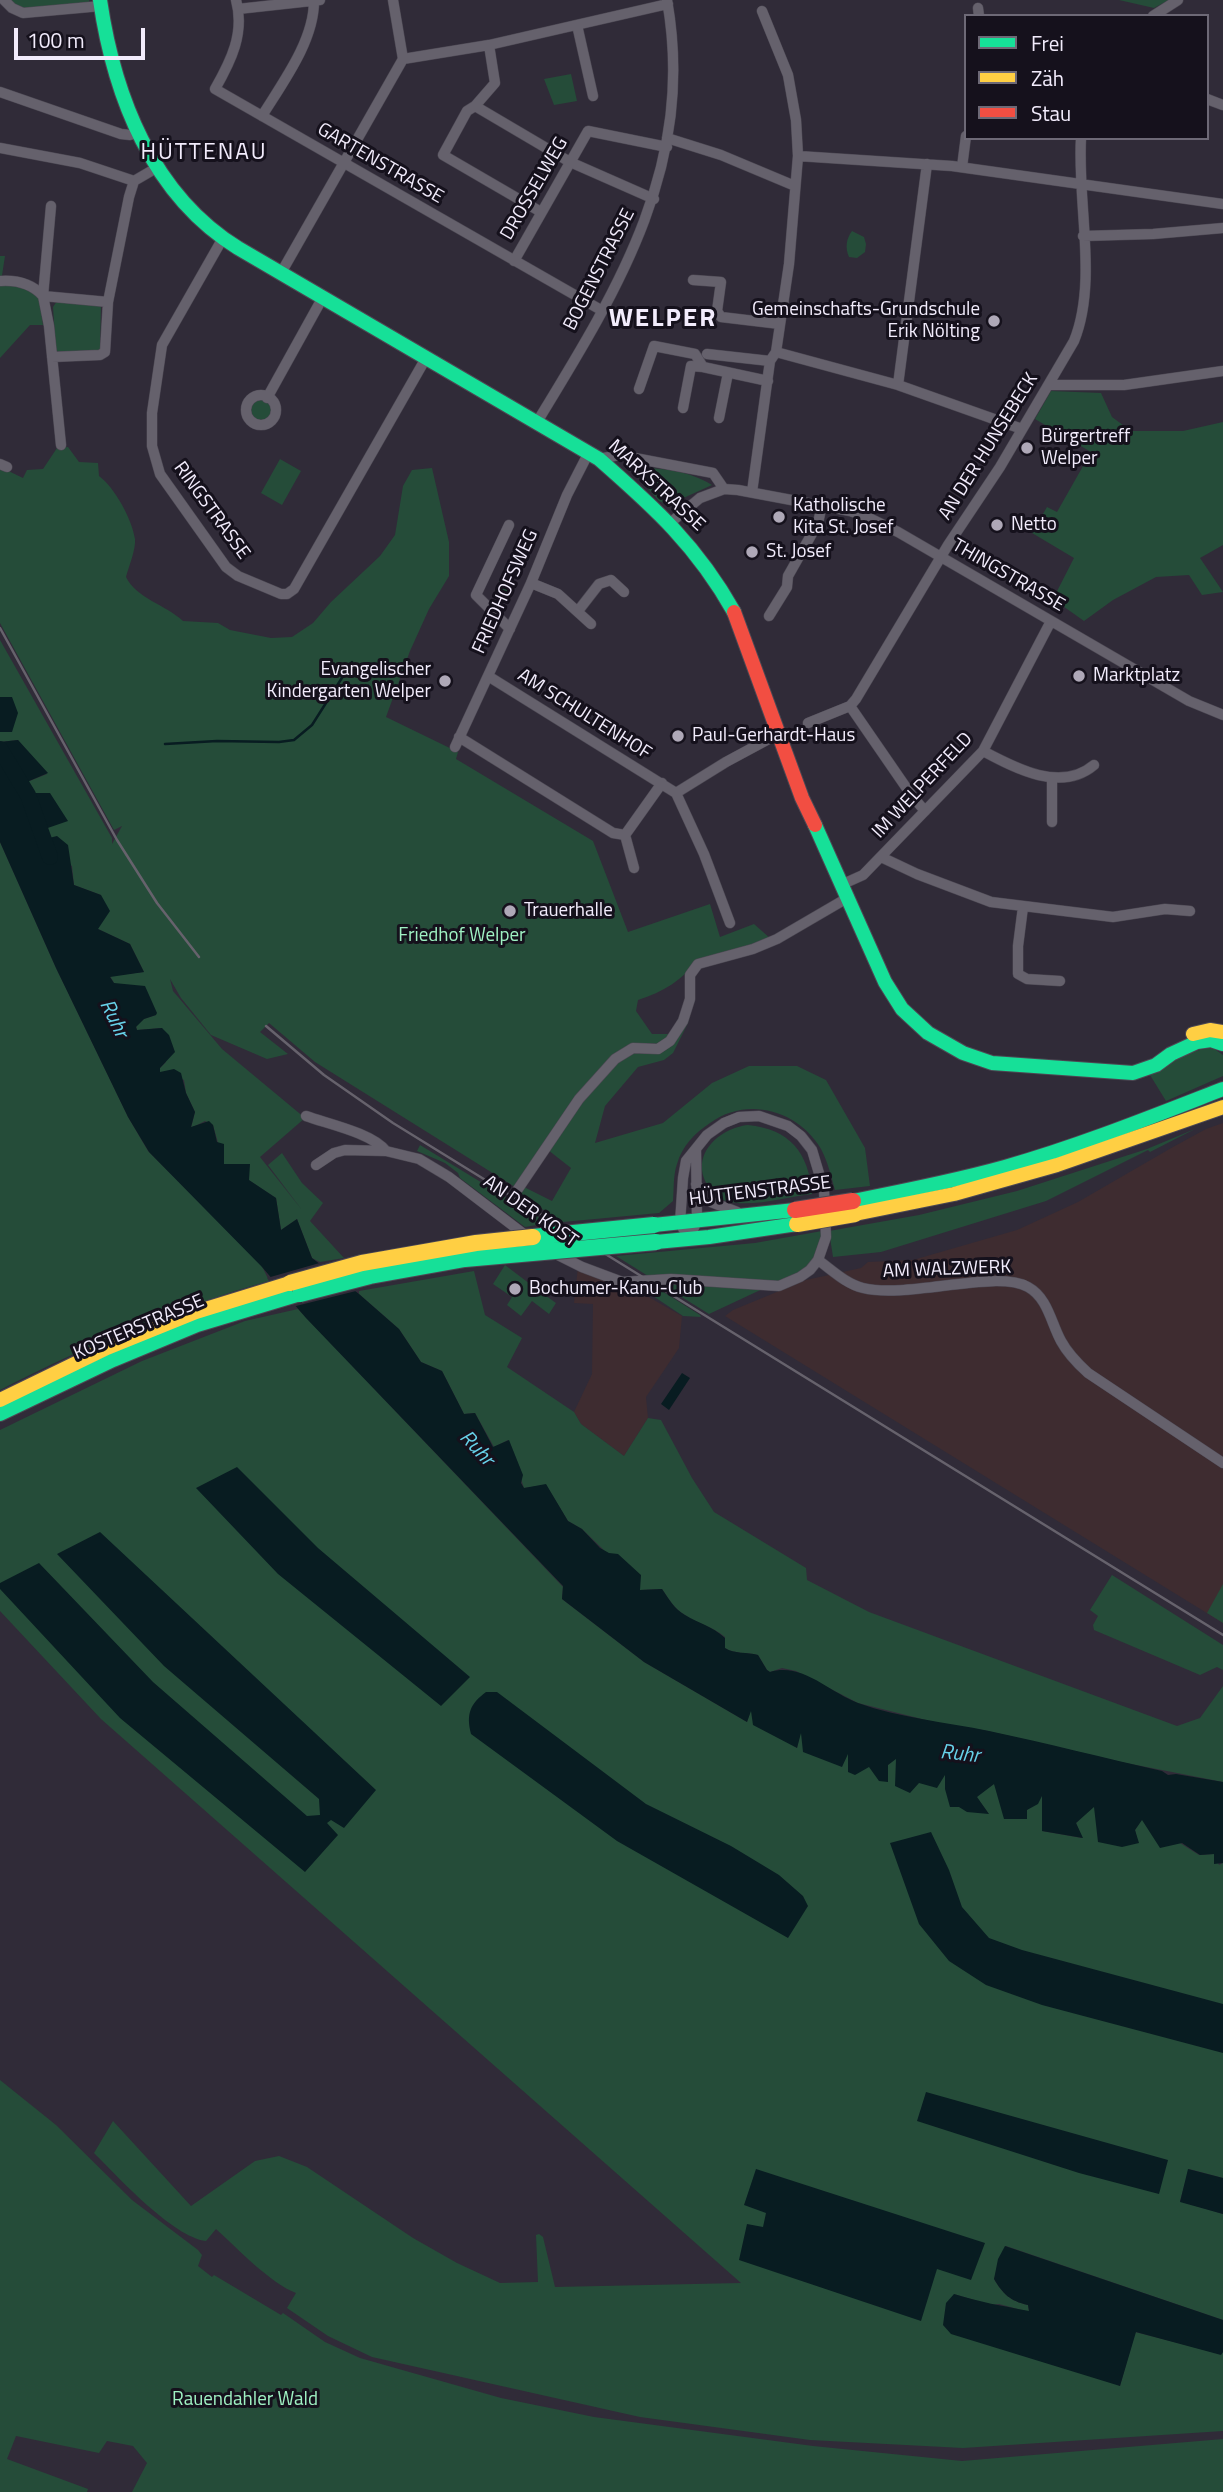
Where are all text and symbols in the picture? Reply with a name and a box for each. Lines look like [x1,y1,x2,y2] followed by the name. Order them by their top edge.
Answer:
[18,14,149,58] scale bar
[964,14,1209,140] legend
[27,24,84,56] text: 100 m
[1031,27,1064,59] text: Frei
[1031,62,1064,94] text: Zäh
[1031,97,1071,129] text: Stau
[313,119,447,209] street label: GARTENSTRASSE
[496,134,574,244] street label: DROSSELWEG
[141,139,267,167] district label: HÜTTENAU
[560,205,640,335] street label: BOGENSTRASSE
[752,299,980,343] place label: Gemeinschafts-Grundschule Erik Nölting
[609,304,717,336] district label: WELPER
[986,313,1002,329] marker: Gemeinschafts-Grundschule Erik Nölting
[935,369,1043,525] street label: AN DER HUNSEBECK
[1041,426,1130,470] place label: Bürgertreff Welper
[603,435,709,537] street label: MARXSTRASSE
[1019,440,1035,456] marker: Bürgertreff Welper
[168,458,254,564] street label: RINGSTRASSE
[793,495,894,539] place label: Katholische Kita St. Josef
[771,509,787,525] marker: Katholische Kita St. Josef
[1011,514,1057,536] place label: Netto
[989,517,1005,533] marker: Netto
[468,526,544,658] street label: FRIEDHOFSWEG
[948,535,1068,617] street label: THINGSTRASSE
[766,541,831,563] place label: St. Josef
[744,544,760,560] marker: St. Josef
[267,659,431,703] place label: Evangelischer Kindergarten Welper
[513,665,655,765] street label: AM SCHULTENHOF
[1093,665,1180,687] place label: Marktplatz
[1071,668,1087,684] marker: Marktplatz
[437,673,453,689] marker: Evangelischer Kindergarten Welper
[692,725,855,747] place label: Paul-Gerhardt-Haus
[670,728,686,744] marker: Paul-Gerhardt-Haus
[868,728,978,844] street label: IM WELPERFELD
[524,900,613,922] place label: Trauerhalle
[502,903,518,919] marker: Trauerhalle
[398,925,526,947] park label: Friedhof Welper
[93,996,133,1042] water label: Ruhr
[478,1171,582,1253] street label: AN DER KOST
[688,1172,832,1212] street label: HÜTTENSTRASSE
[882,1256,1012,1284] street label: AM WALZWERK
[529,1278,703,1300] place label: Bochumer-Kanu-Club
[507,1281,523,1297] marker: Bochumer-Kanu-Club
[70,1290,208,1366] street label: KOSTERSTRASSE
[453,1426,499,1472] water label: Ruhr
[939,1740,981,1770] water label: Ruhr
[172,2389,318,2411] park label: Rauendahler Wald

